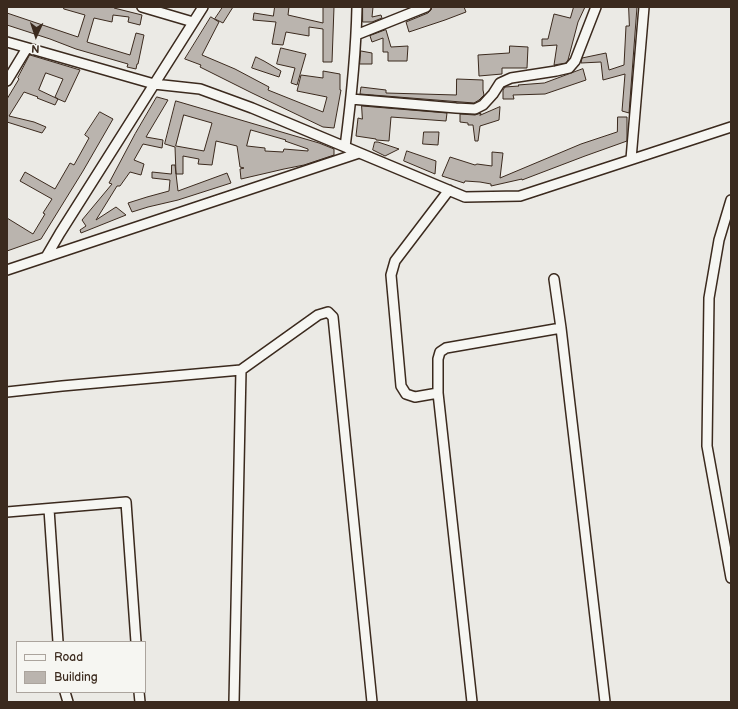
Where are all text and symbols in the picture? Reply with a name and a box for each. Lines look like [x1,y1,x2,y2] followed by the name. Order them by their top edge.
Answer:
[16,16,56,56] north arrow
[31,42,40,55] text: N
[16,641,146,693] legend
[54,650,83,665] text: Road
[54,670,98,685] text: Building

